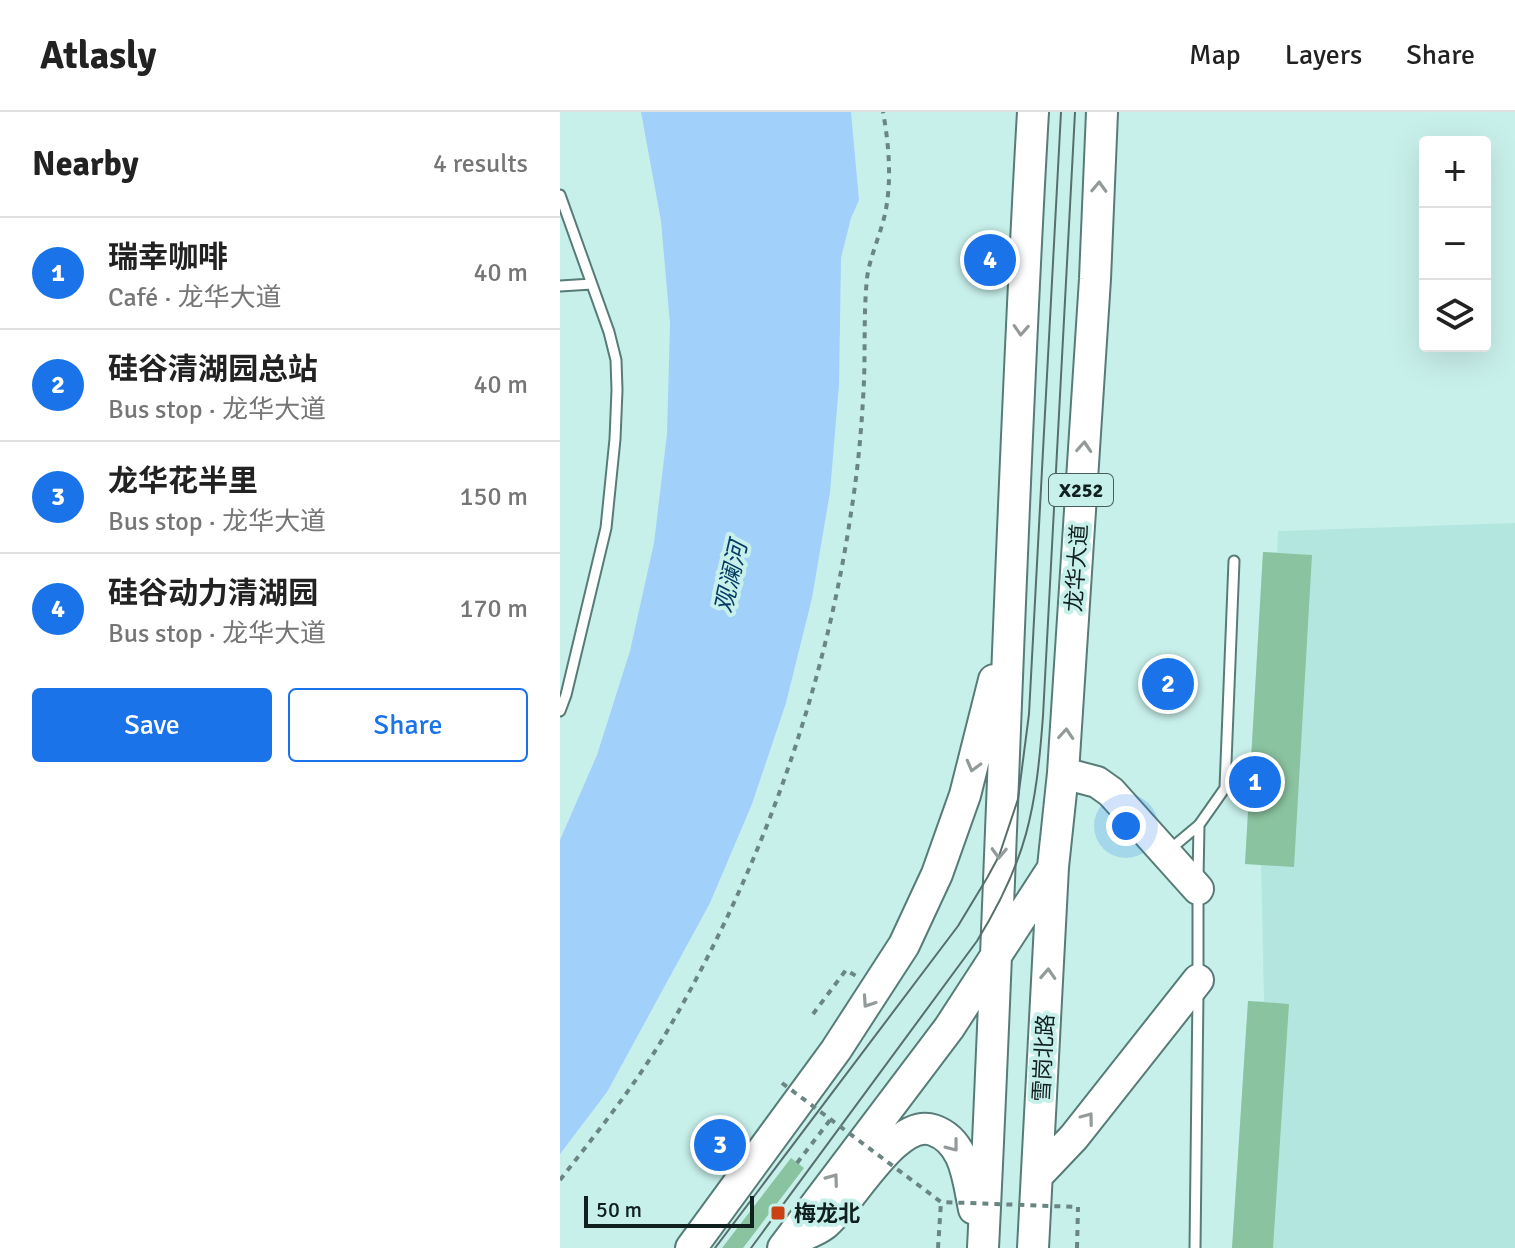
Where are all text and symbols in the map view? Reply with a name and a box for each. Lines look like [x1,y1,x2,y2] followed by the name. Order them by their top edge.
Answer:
[40,32,156,79] text: Atlasly
[1189,38,1241,72] text: Map
[1285,38,1362,72] text: Layers
[1406,38,1475,72] text: Share
[1419,136,1491,352] map controls
[1419,136,1491,208] button: +
[32,143,139,185] text: Nearby
[433,148,528,180] text: 4 results
[1090,180,1107,193] one-way arrow
[1419,208,1491,280] button: −
[964,230,1016,290] pin: 4
[108,239,228,276] text: 瑞幸咖啡
[51,257,65,289] text: 1
[473,257,528,289] text: 40 m
[1419,280,1491,352] button: layers
[108,282,282,314] text: Café · 龙华大道
[1012,324,1029,337] one-way arrow
[108,351,318,388] text: 硅谷清湖园总站
[51,369,65,401] text: 2
[473,369,528,401] text: 40 m
[108,394,326,426] text: Bus stop · 龙华大道
[1075,440,1092,453] one-way arrow
[108,463,258,500] text: 龙华花半里
[1049,474,1113,506] road number: X252
[51,481,65,513] text: 3
[459,481,528,513] text: 150 m
[108,506,326,538] text: Bus stop · 龙华大道
[1060,523,1093,613] street label: 龙华大道
[708,535,755,615] water label: 观澜河
[108,575,318,612] text: 硅谷动力清湖园
[51,593,65,625] text: 4
[459,593,528,625] text: 170 m
[108,618,326,650] text: Bus stop · 龙华大道
[1142,654,1194,714] pin: 2
[32,688,272,762] button: Save
[288,688,528,762] button: Share
[1057,727,1074,740] one-way arrow
[1229,752,1281,812] pin: 1
[965,758,982,772] one-way arrow
[1106,806,1146,846] your location
[991,848,1008,860] one-way arrow
[1039,967,1056,980] one-way arrow
[863,994,878,1008] one-way arrow
[1028,1013,1059,1103] street label: 雪岗北路
[1078,1112,1093,1127] one-way arrow
[694,1115,746,1175] pin: 3
[943,1137,957,1152] one-way arrow
[823,1173,838,1188] one-way arrow
[584,1192,754,1228] scale bar
[596,1196,642,1223] text: 50 m
[794,1200,860,1227] place label: 梅龙北
[769,1204,787,1222] marker: 梅龙北

